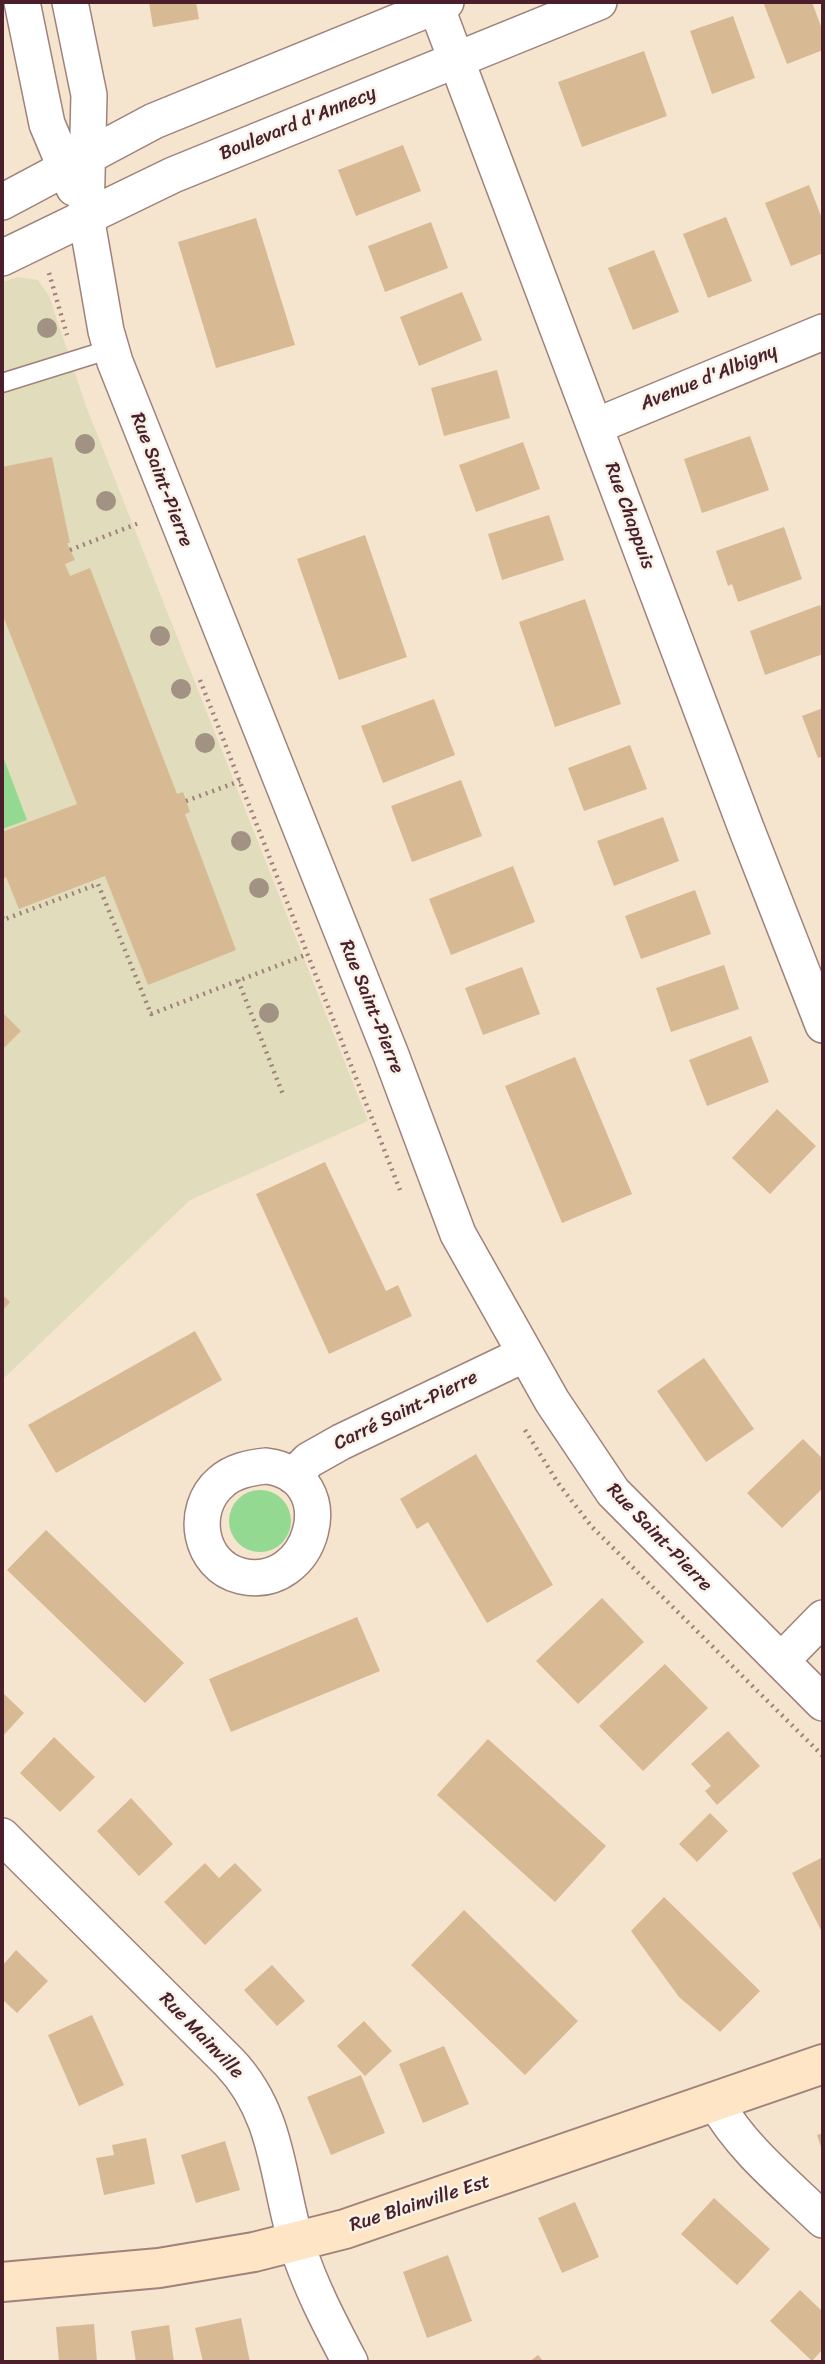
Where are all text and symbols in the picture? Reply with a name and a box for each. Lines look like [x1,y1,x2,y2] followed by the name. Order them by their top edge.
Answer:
[216,82,380,166] street label: Boulevard d'Annecy
[637,340,781,416] street label: Avenue d'Albigny
[125,410,197,550] street label: Rue Saint-Pierre
[599,459,659,573] street label: Rue Chappuis
[334,937,408,1077] street label: Rue Saint-Pierre
[330,1366,482,1456] street label: Carré Saint-Pierre
[601,1479,717,1597] street label: Rue Saint-Pierre
[154,1988,248,2084] street label: Rue Mainville
[347,2171,493,2237] street label: Rue Blainville Est

